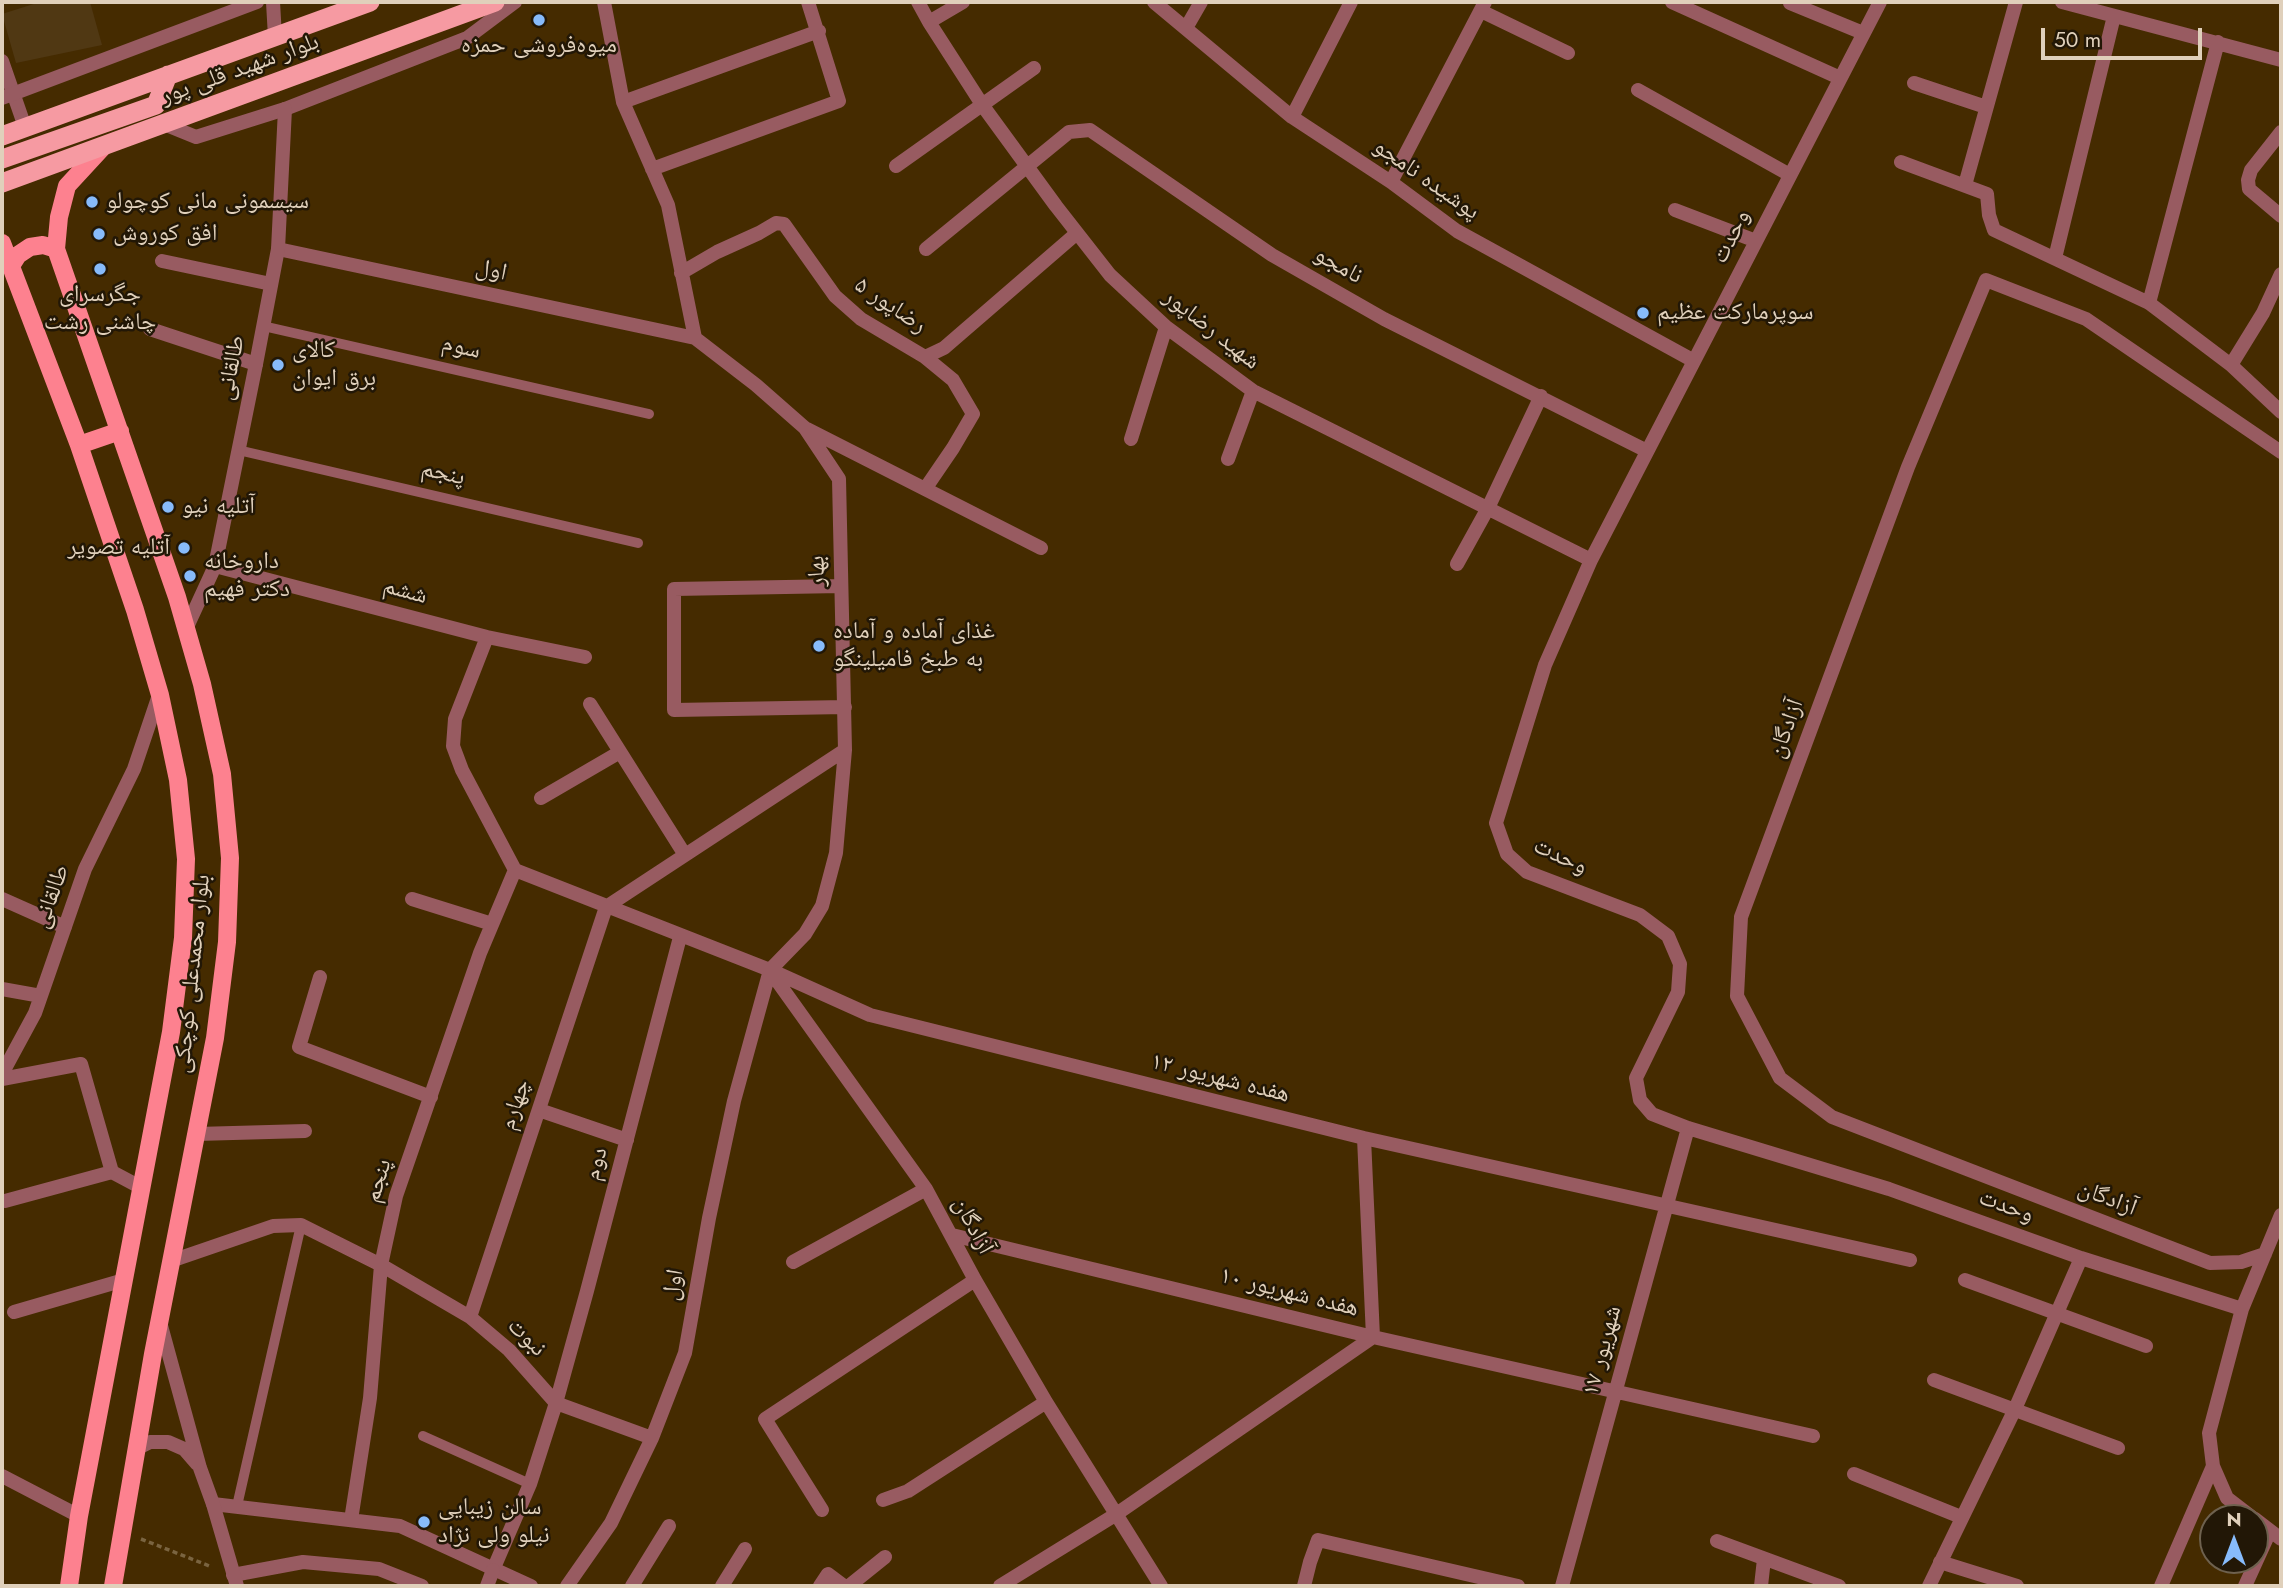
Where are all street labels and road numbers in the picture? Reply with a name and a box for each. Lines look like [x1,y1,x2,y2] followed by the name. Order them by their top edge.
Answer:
[157,28,323,112] street label: بلوار شهید قلی پور
[1367,133,1485,227] street label: پوشیده نامجو
[1706,205,1758,269] street label: وحدت
[1309,241,1367,291] street label: نامجو
[473,254,509,288] street label: اول
[848,271,932,341] street label: رضاپور ۵
[1157,283,1265,377] street label: شهید رضاپور
[439,330,483,366] street label: سوم
[212,333,252,403] street label: طالقانی
[418,455,468,493] street label: پنجم
[803,555,833,587] street label: بهار
[380,572,430,612] street label: ششم
[1763,696,1811,762] street label: آزادگان
[1528,832,1592,882] street label: وحدت
[27,861,77,933] street label: طالقانی
[168,873,218,1075] street label: بلوار محمدعلی کوچکی
[1148,1048,1292,1110] street label: هفده شهریور ۱۲
[494,1076,538,1134] street label: چهارم
[579,1144,615,1184] street label: دوم
[359,1156,399,1206] street label: پنجم
[2073,1175,2141,1223] street label: آزادگان
[1975,1184,2037,1230] street label: وحدت
[945,1192,999,1260] street label: آزادگان
[1217,1262,1361,1324] street label: هفده شهریور ۱۰
[657,1267,691,1303] street label: اول
[1577,1303,1629,1399] street label: ۱۷ شهریور
[500,1312,552,1364] street label: نبوت

